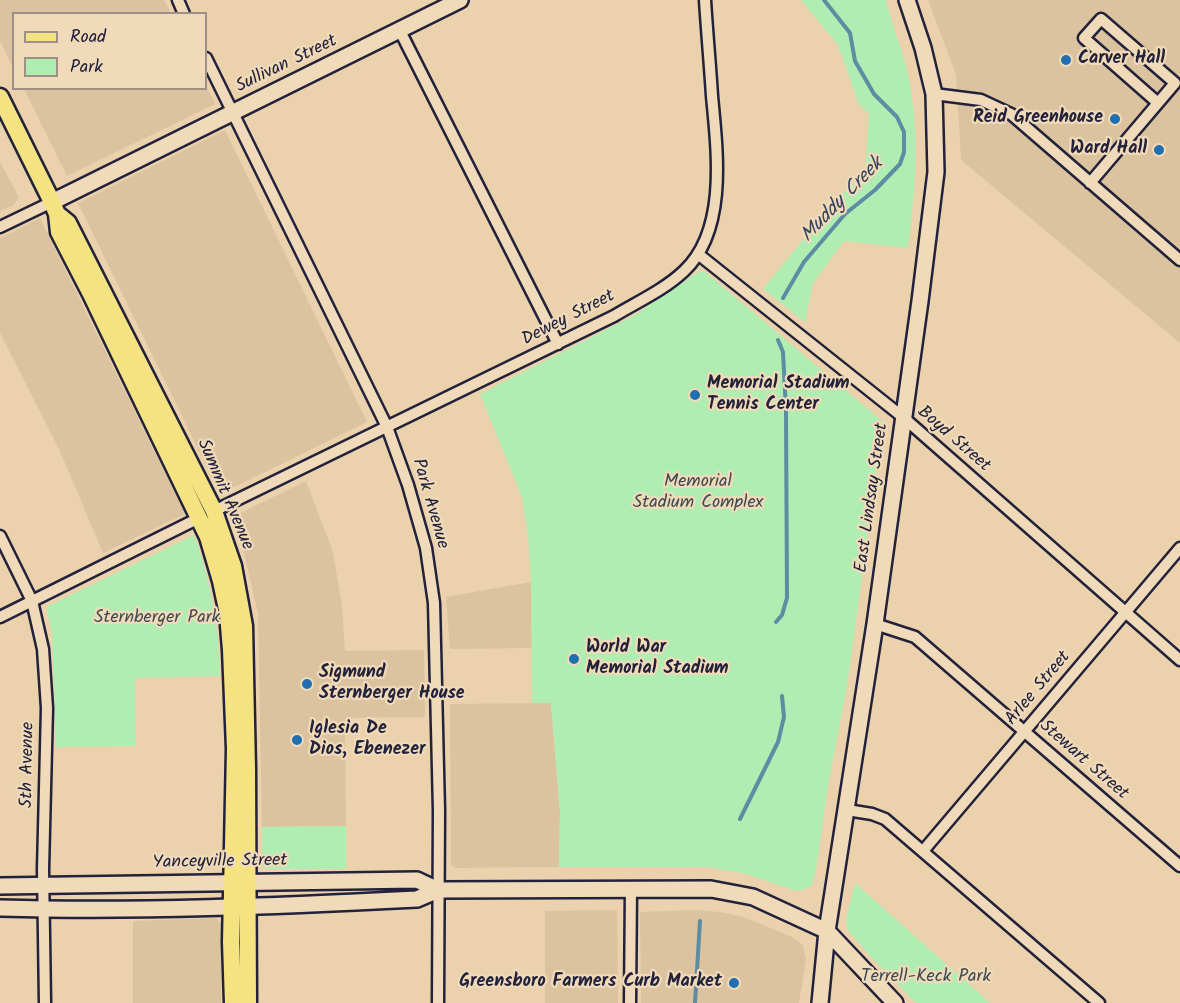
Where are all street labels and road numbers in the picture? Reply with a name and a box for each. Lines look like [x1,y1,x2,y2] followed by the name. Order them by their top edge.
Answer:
[233,31,341,99] street label: Sullivan Street
[519,286,619,352] street label: Dewey Street
[912,402,994,478] street label: Boyd Street
[852,422,894,574] street label: East Lindsay Street
[191,436,257,554] street label: Summit Avenue
[406,456,452,552] street label: Park Avenue
[1002,647,1076,731] street label: Arlee Street
[1034,716,1132,806] street label: Stewart Street
[17,722,41,808] street label: 5th Avenue
[153,851,287,875] street label: Yanceyville Street

